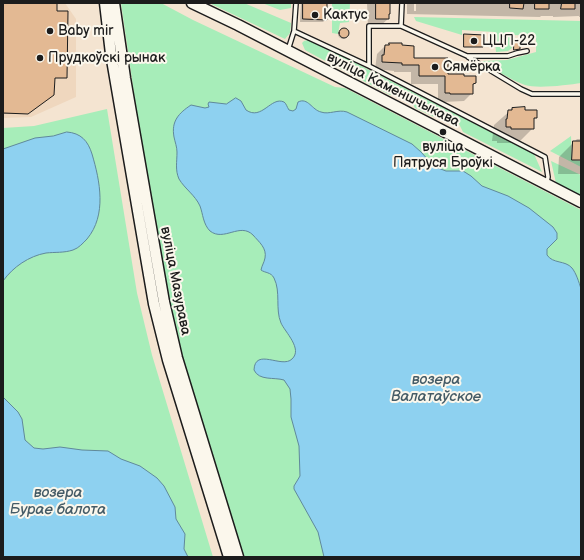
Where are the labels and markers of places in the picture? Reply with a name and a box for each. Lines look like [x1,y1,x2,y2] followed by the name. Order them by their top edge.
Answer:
[323,7,368,23] place label: Кактус
[310,10,320,20] marker: Кактус
[58,23,113,39] place label: Baby mir
[45,26,55,36] marker: Baby mir
[482,33,536,49] place label: ЦЦП-22
[469,36,479,46] marker: ЦЦП-22
[48,50,165,66] place label: Прудкоўскі рынак
[35,53,45,63] marker: Прудкоўскі рынак
[443,59,501,75] place label: Сямёрка
[430,62,440,72] marker: Сямёрка
[438,127,448,137] marker: вуліца Пятруся Броўкі
[393,139,493,172] place label: вуліца Пятруся Броўкі

